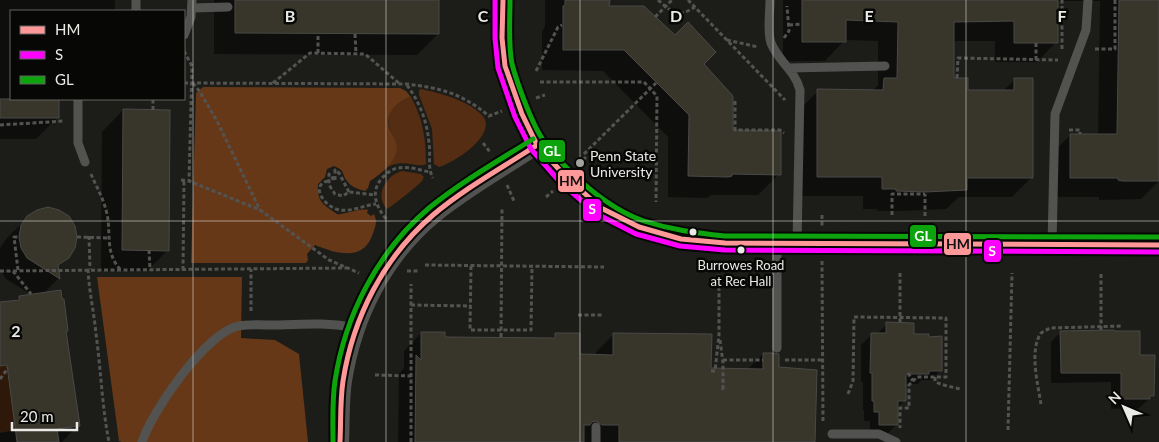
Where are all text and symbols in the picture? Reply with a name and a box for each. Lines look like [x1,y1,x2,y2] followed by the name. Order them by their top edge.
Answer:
[285,6,295,25] text: B
[478,6,489,25] text: C
[670,6,682,25] text: D
[864,6,874,25] text: E
[1057,6,1067,25] text: F
[10,10,185,100] legend
[55,20,80,38] text: HM
[55,45,63,63] text: S
[55,70,74,88] text: GL
[538,139,566,163] line badge: GL
[543,142,561,159] text: GL
[590,147,656,180] place label: Penn State University
[574,157,586,169] marker: Penn State University
[557,169,585,193] line badge: HM
[559,172,583,189] text: HM
[582,198,602,222] line badge: S
[588,200,596,217] text: S
[909,224,937,248] line badge: GL
[688,227,698,237] unlabelled marker
[914,227,932,244] text: GL
[943,232,972,256] line badge: HM
[946,235,970,252] text: HM
[983,239,1002,263] line badge: S
[988,242,996,259] text: S
[736,245,746,255] marker: Burrowes Road at Rec Hall
[698,257,784,289] place label: Burrowes Road at Rec Hall
[11,321,21,340] text: 2
[1099,382,1149,432] north arrow
[1105,388,1124,407] text: N
[12,400,78,432] scale bar
[20,407,54,425] text: 20 m

